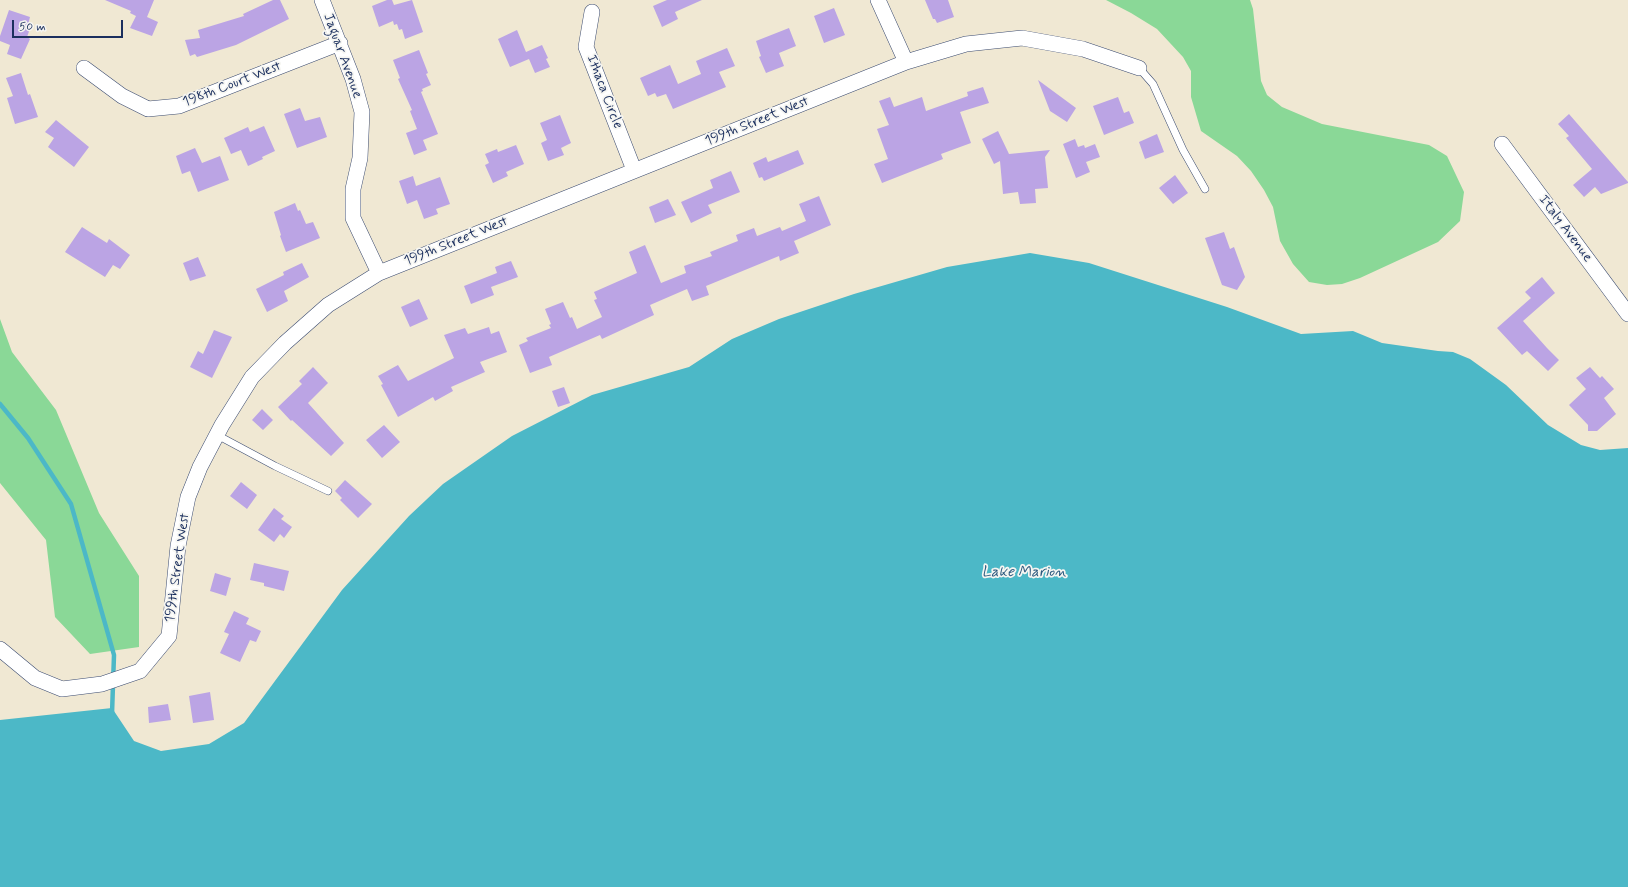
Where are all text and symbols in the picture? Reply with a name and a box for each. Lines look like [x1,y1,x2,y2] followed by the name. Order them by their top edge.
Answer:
[319,11,365,101] street label: Jaguar Avenue
[14,12,125,38] scale bar
[19,19,46,35] text: 50 m
[582,53,626,131] street label: Ithaca Circle
[181,59,283,111] street label: 198th Court West
[703,94,811,150] street label: 199th Street West
[1534,192,1596,266] street label: Italy Avenue
[402,214,510,270] street label: 199th Street West
[162,512,194,624] street label: 199th Street West
[982,564,1066,582] water label: Lake Marion

